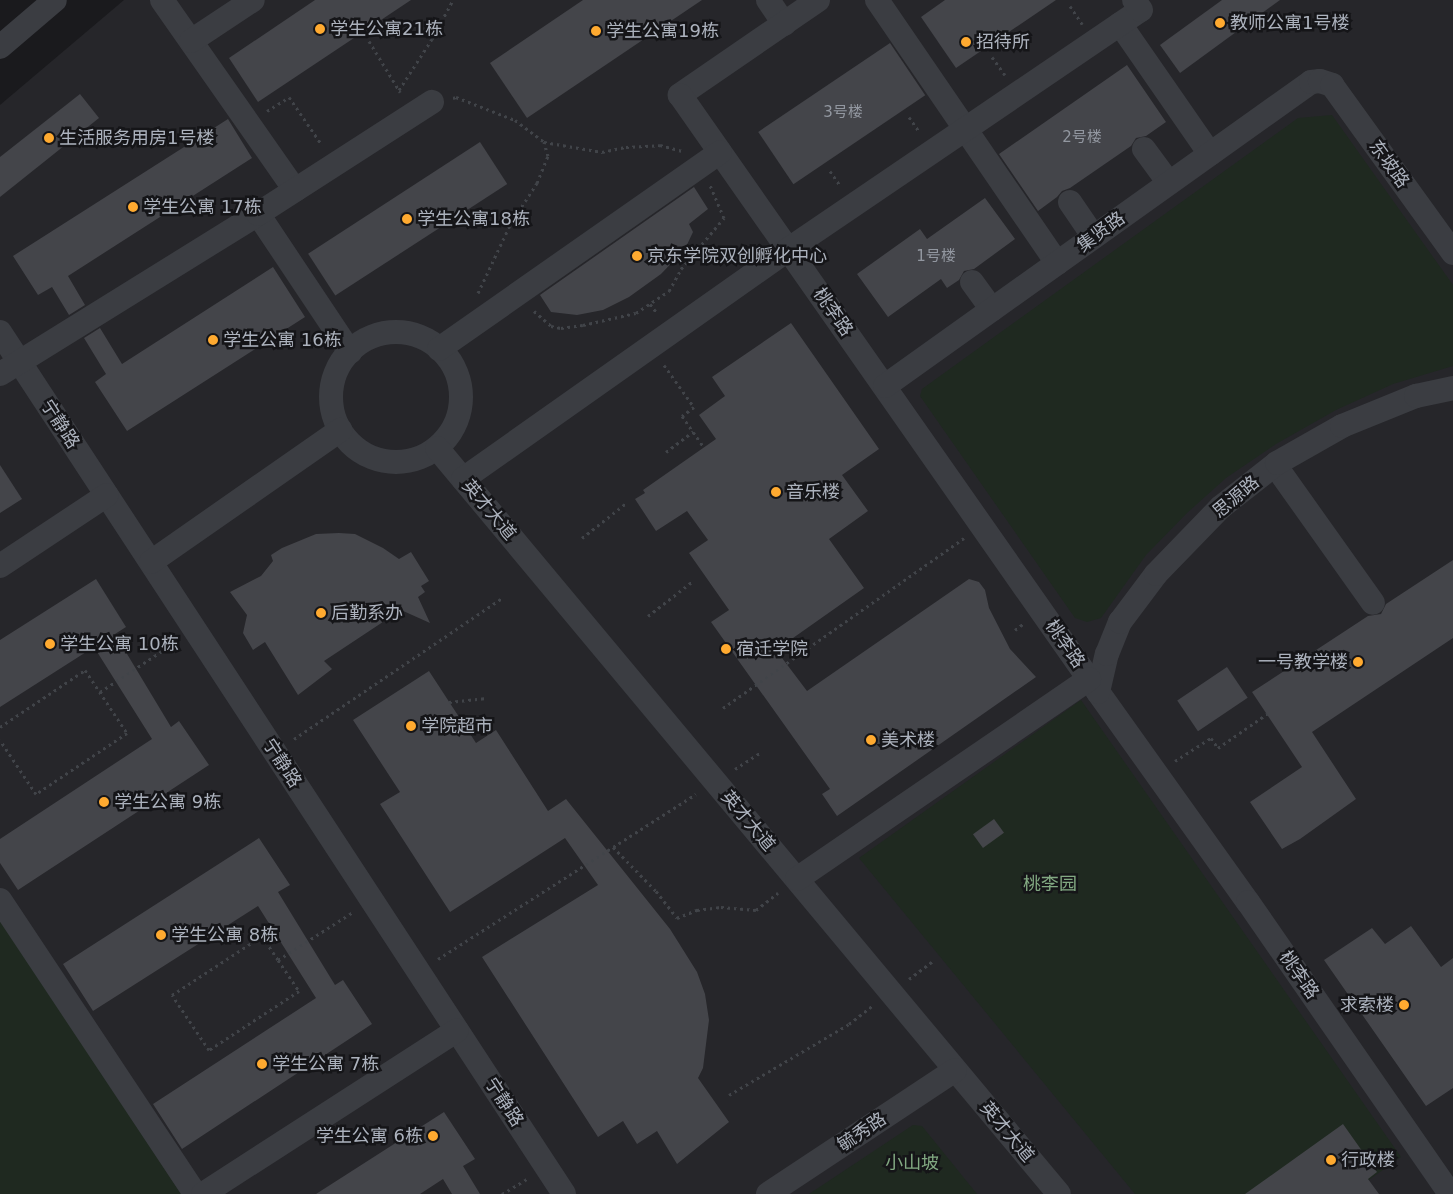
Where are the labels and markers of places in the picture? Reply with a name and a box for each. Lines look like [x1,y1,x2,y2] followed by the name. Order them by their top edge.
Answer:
[1230,12,1349,34] place label: 教师公寓1号楼
[1214,17,1226,29] marker: 教师公寓1号楼
[330,18,443,40] place label: 学生公寓21栋
[606,20,719,42] place label: 学生公寓19栋
[314,23,326,35] marker: 学生公寓21栋
[590,25,602,37] marker: 学生公寓19栋
[976,31,1030,53] place label: 招待所
[960,36,972,48] marker: 招待所
[59,127,214,149] place label: 生活服务用房1号楼
[43,132,55,144] marker: 生活服务用房1号楼
[143,196,262,218] place label: 学生公寓 17栋
[127,201,139,213] marker: 学生公寓 17栋
[417,208,530,230] place label: 学生公寓18栋
[401,213,413,225] marker: 学生公寓18栋
[647,245,827,267] place label: 京东学院双创孵化中心
[631,250,643,262] marker: 京东学院双创孵化中心
[223,329,342,351] place label: 学生公寓 16栋
[207,334,219,346] marker: 学生公寓 16栋
[786,481,840,503] place label: 音乐楼
[770,486,782,498] marker: 音乐楼
[331,602,403,624] place label: 后勤系办
[315,607,327,619] marker: 后勤系办
[60,633,179,655] place label: 学生公寓 10栋
[44,638,56,650] marker: 学生公寓 10栋
[736,638,808,660] place label: 宿迁学院
[720,643,732,655] marker: 宿迁学院
[1258,651,1348,673] place label: 一号教学楼
[1352,656,1364,668] marker: 一号教学楼
[421,715,493,737] place label: 学院超市
[405,720,417,732] marker: 学院超市
[881,729,935,751] place label: 美术楼
[865,734,877,746] marker: 美术楼
[114,791,221,813] place label: 学生公寓 9栋
[98,796,110,808] marker: 学生公寓 9栋
[171,924,278,946] place label: 学生公寓 8栋
[155,929,167,941] marker: 学生公寓 8栋
[1340,994,1394,1016] place label: 求索楼
[1398,999,1410,1011] marker: 求索楼
[272,1053,379,1075] place label: 学生公寓 7栋
[256,1058,268,1070] marker: 学生公寓 7栋
[316,1125,423,1147] place label: 学生公寓 6栋
[427,1130,439,1142] marker: 学生公寓 6栋
[1341,1149,1395,1171] place label: 行政楼
[1325,1154,1337,1166] marker: 行政楼

